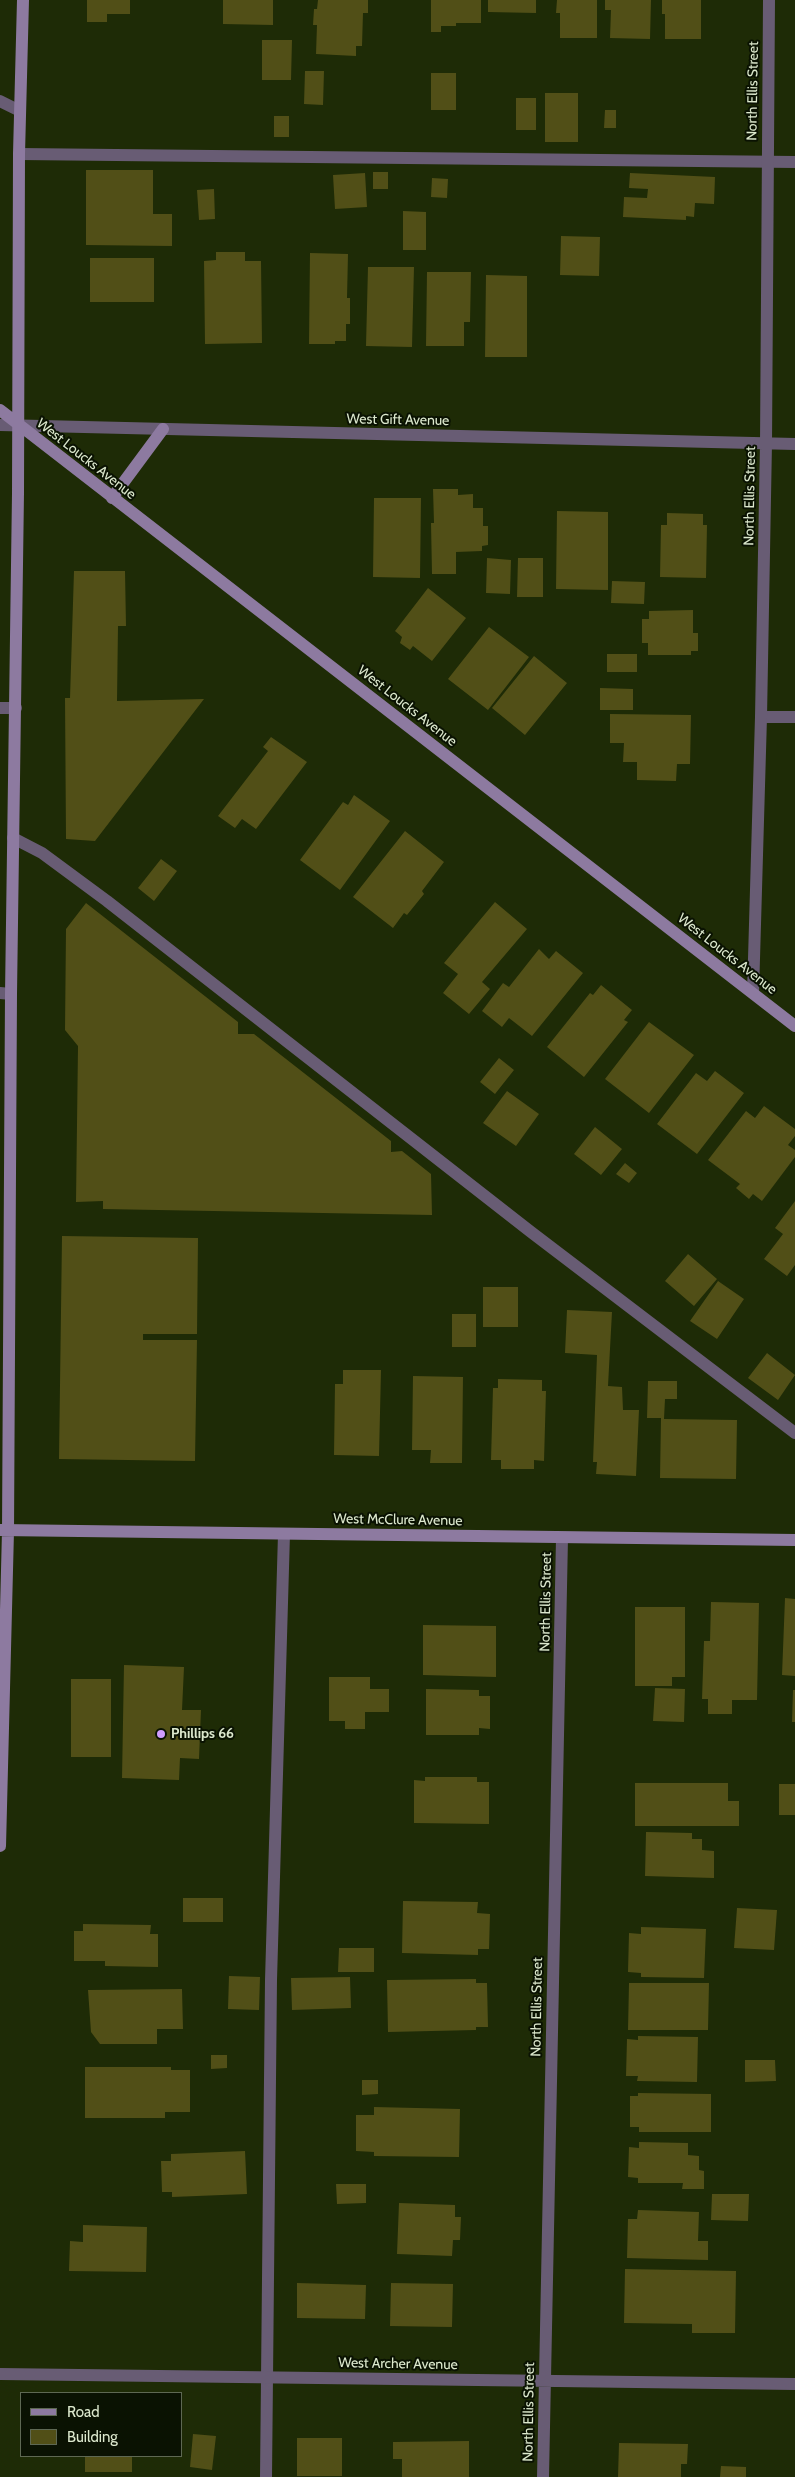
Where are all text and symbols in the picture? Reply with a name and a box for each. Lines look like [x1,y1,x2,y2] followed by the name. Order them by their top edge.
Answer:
[744,41,762,141] street label: North Ellis Street
[347,411,449,429] street label: West Gift Avenue
[33,415,139,503] street label: West Loucks Avenue
[741,446,759,546] street label: North Ellis Street
[354,662,460,750] street label: West Loucks Avenue
[674,910,780,998] street label: West Loucks Avenue
[333,1510,463,1530] street label: West McClure Avenue
[537,1552,555,1652] street label: North Ellis Street
[171,1726,234,1742] place label: Phillips 66
[155,1728,167,1740] marker: Phillips 66
[528,1957,546,2057] street label: North Ellis Street
[338,2355,458,2373] street label: West Archer Avenue
[520,2362,538,2462] street label: North Ellis Street
[20,2392,182,2457] legend
[67,2403,100,2421] text: Road
[67,2428,118,2446] text: Building

